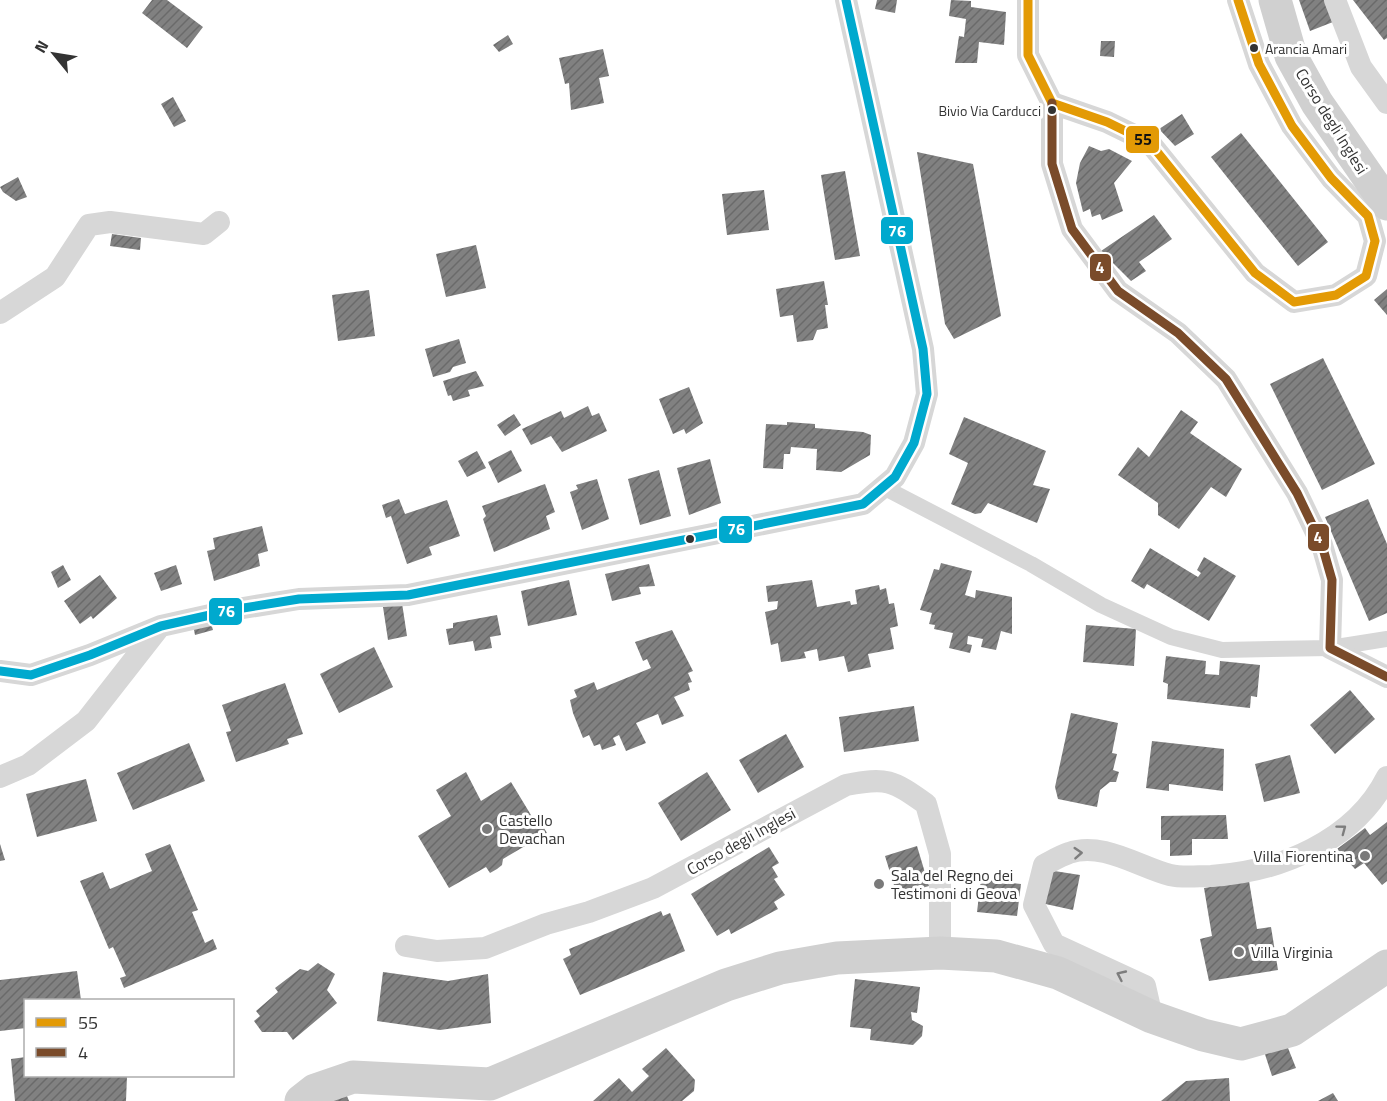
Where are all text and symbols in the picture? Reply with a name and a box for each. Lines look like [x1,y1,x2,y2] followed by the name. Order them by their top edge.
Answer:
[24,24,84,84] north arrow
[28,36,54,57] text: N
[1265,38,1347,59] place label: Arancia Amari
[1248,42,1260,54] marker: Arancia Amari
[1290,63,1374,179] street label: Corso degli Inglesi
[938,100,1041,121] place label: Bivio Via Carducci
[1046,104,1058,116] marker: Bivio Via Carducci
[1125,125,1160,154] line badge: 55
[1134,127,1152,151] text: 55
[880,216,914,245] line badge: 76
[888,219,906,243] text: 76
[1089,253,1112,282] line badge: 4
[1096,255,1105,279] text: 4
[718,515,753,544] line badge: 76
[727,517,745,541] text: 76
[1307,523,1330,552] line badge: 4
[1314,525,1323,549] text: 4
[684,533,696,545] unlabelled marker
[208,597,243,626] line badge: 76
[217,599,235,623] text: 76
[682,801,800,881] street label: Corso degli Inglesi
[499,808,565,850] place label: Castello Devachan
[480,822,494,836] marker: Castello Devachan
[1335,825,1346,836] one-way arrow
[1253,844,1353,868] place label: Villa Fiorentina
[1074,846,1083,859] one-way arrow
[1358,849,1372,863] marker: Villa Fiorentina
[891,863,1017,905] place label: Sala del Regno dei Testimoni di Geova
[872,877,886,891] marker: Sala del Regno dei Testimoni di Geova
[1251,940,1333,964] place label: Villa Virginia
[1232,945,1246,959] marker: Villa Virginia
[1116,970,1127,982] one-way arrow
[24,999,234,1077] legend
[78,1009,98,1036] text: 55
[78,1039,88,1066] text: 4

